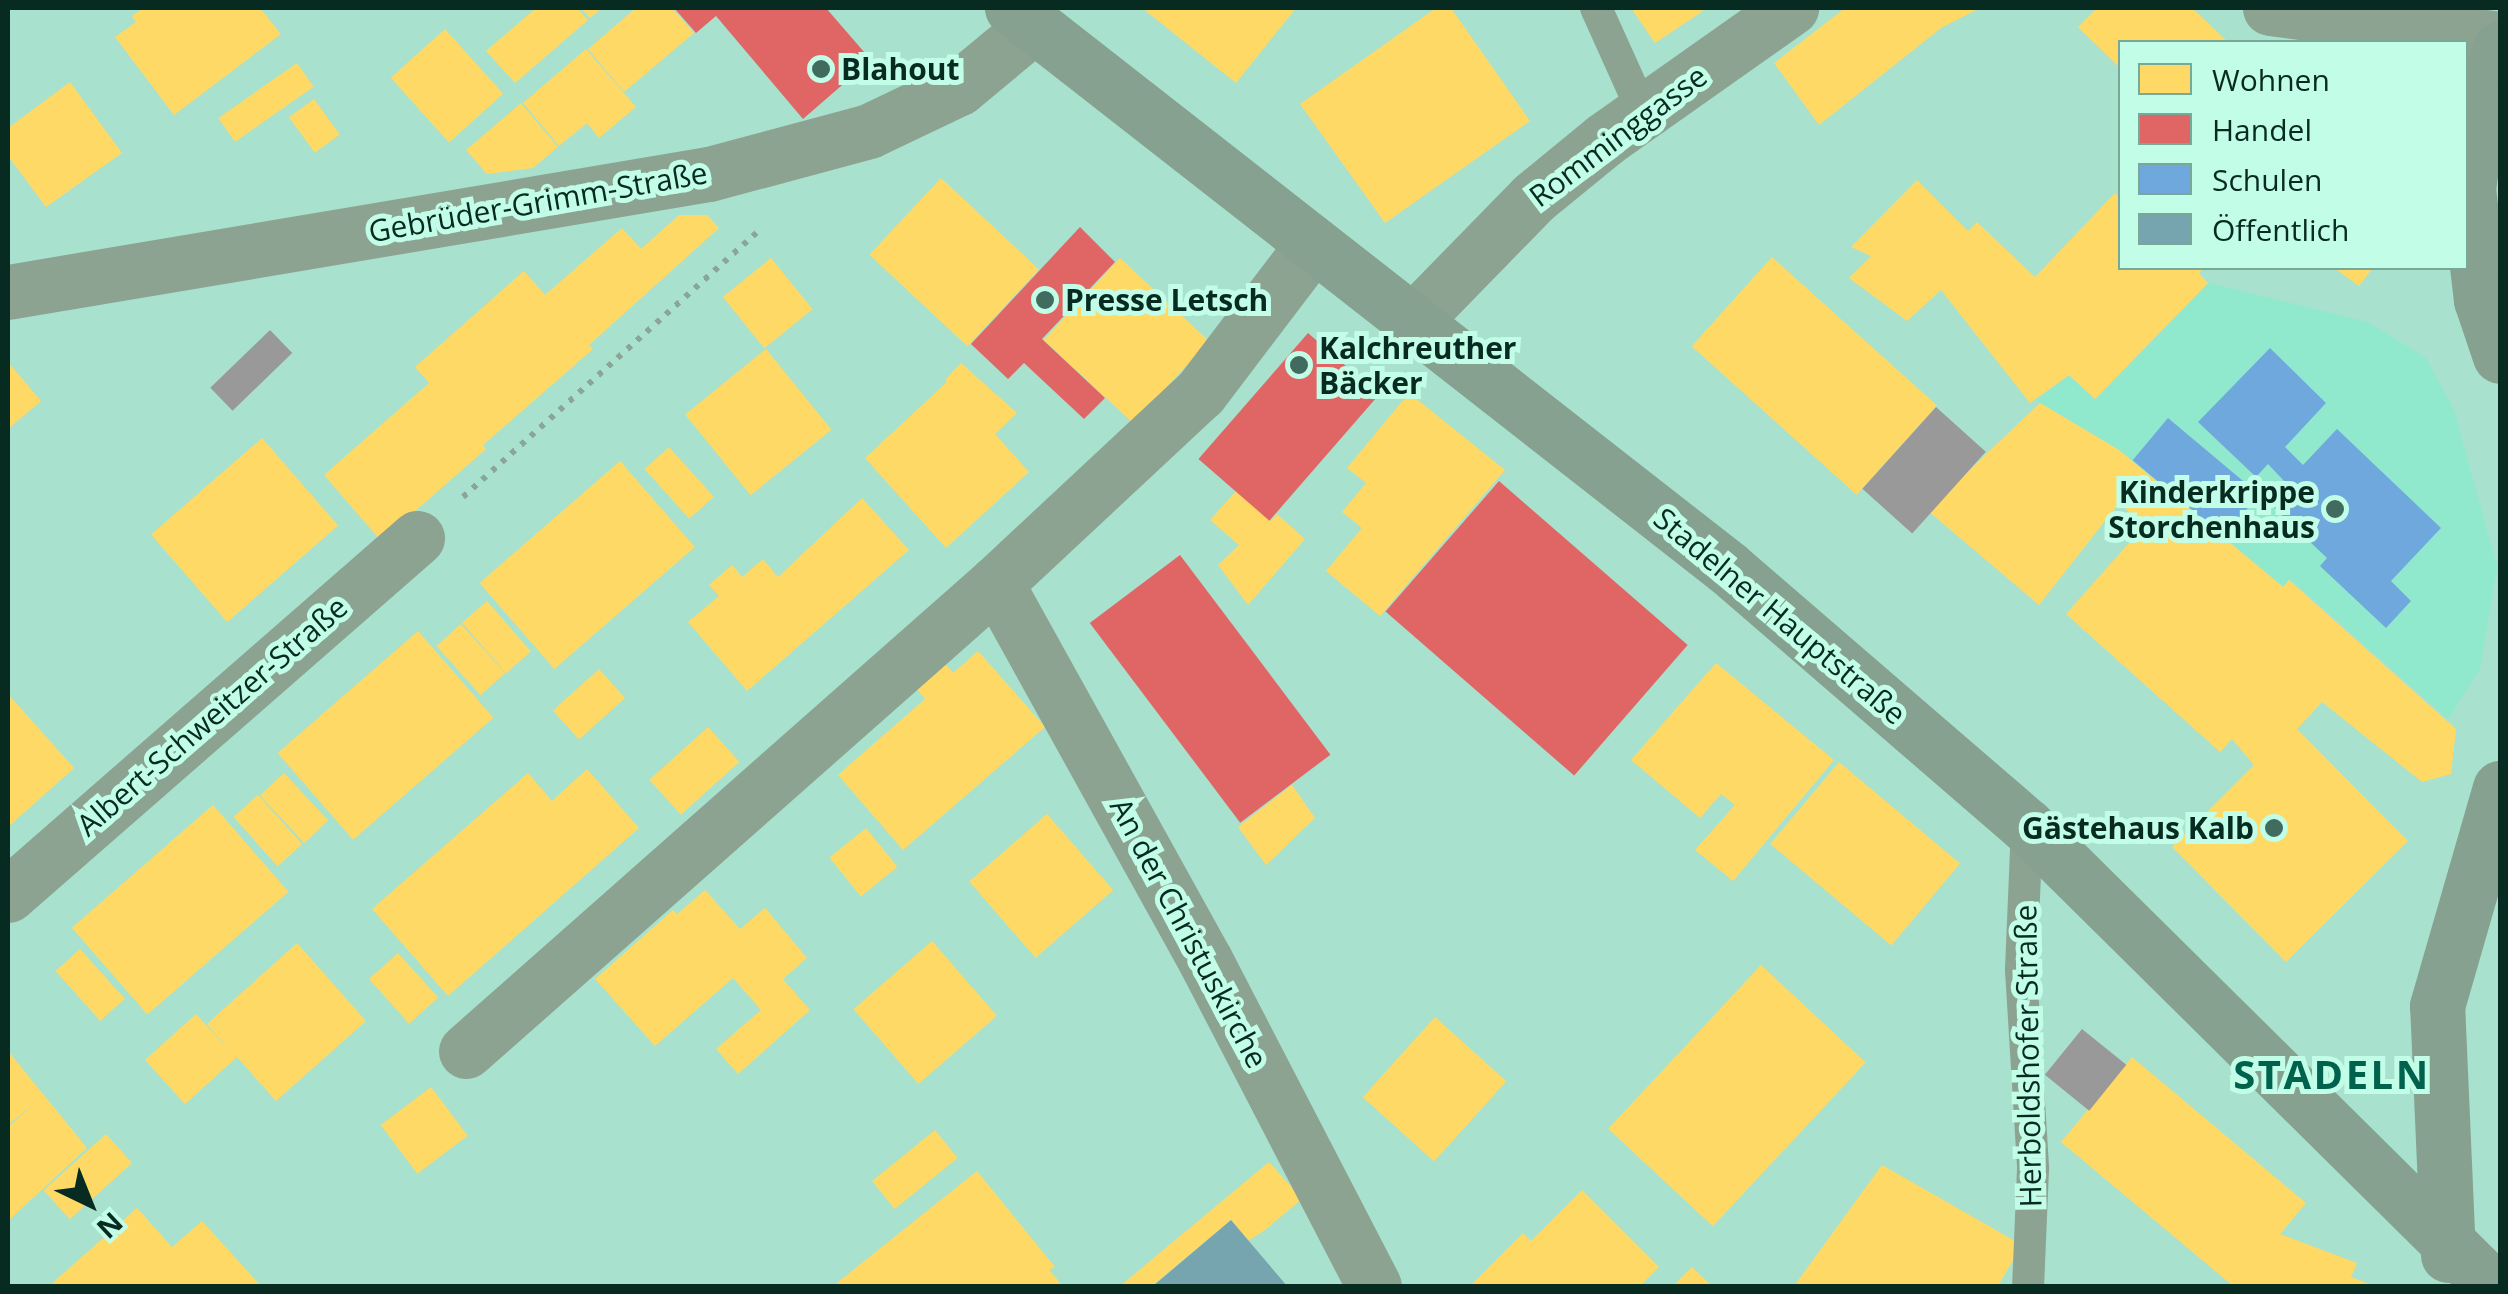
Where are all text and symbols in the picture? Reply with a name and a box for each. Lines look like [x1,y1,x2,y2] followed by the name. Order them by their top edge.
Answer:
[2118,40,2468,270] legend
[841,51,959,87] place label: Blahout
[810,58,832,80] marker: Blahout
[1522,58,1714,214] street label: Romminggasse
[2212,59,2330,100] text: Wohnen
[2212,109,2312,150] text: Handel
[366,154,710,250] street label: Gebrüder-Grimm-Straße
[2212,159,2322,200] text: Schulen
[2212,209,2349,250] text: Öffentlich
[1065,282,1268,318] place label: Presse Letsch
[1034,289,1056,311] marker: Presse Letsch
[1319,330,1516,400] place label: Kalchreuther Bäcker
[1288,354,1310,376] marker: Kalchreuther Bäcker
[2108,474,2315,544] place label: Kinderkrippe Storchenhaus
[2324,498,2346,520] marker: Kinderkrippe Storchenhaus
[1647,500,1913,732] street label: Stadelner Hauptstraße
[69,589,355,843] street label: Albert-Schweitzer-Straße
[1103,792,1275,1074] street label: An der Christuskirche
[2022,810,2254,846] place label: Gästehaus Kalb
[2263,817,2285,839] marker: Gästehaus Kalb
[2007,904,2049,1208] street label: Herboldshofer Straße
[2233,1050,2431,1098] district label: STADELN
[40,1154,140,1254] north arrow
[89,1204,132,1248] text: N

